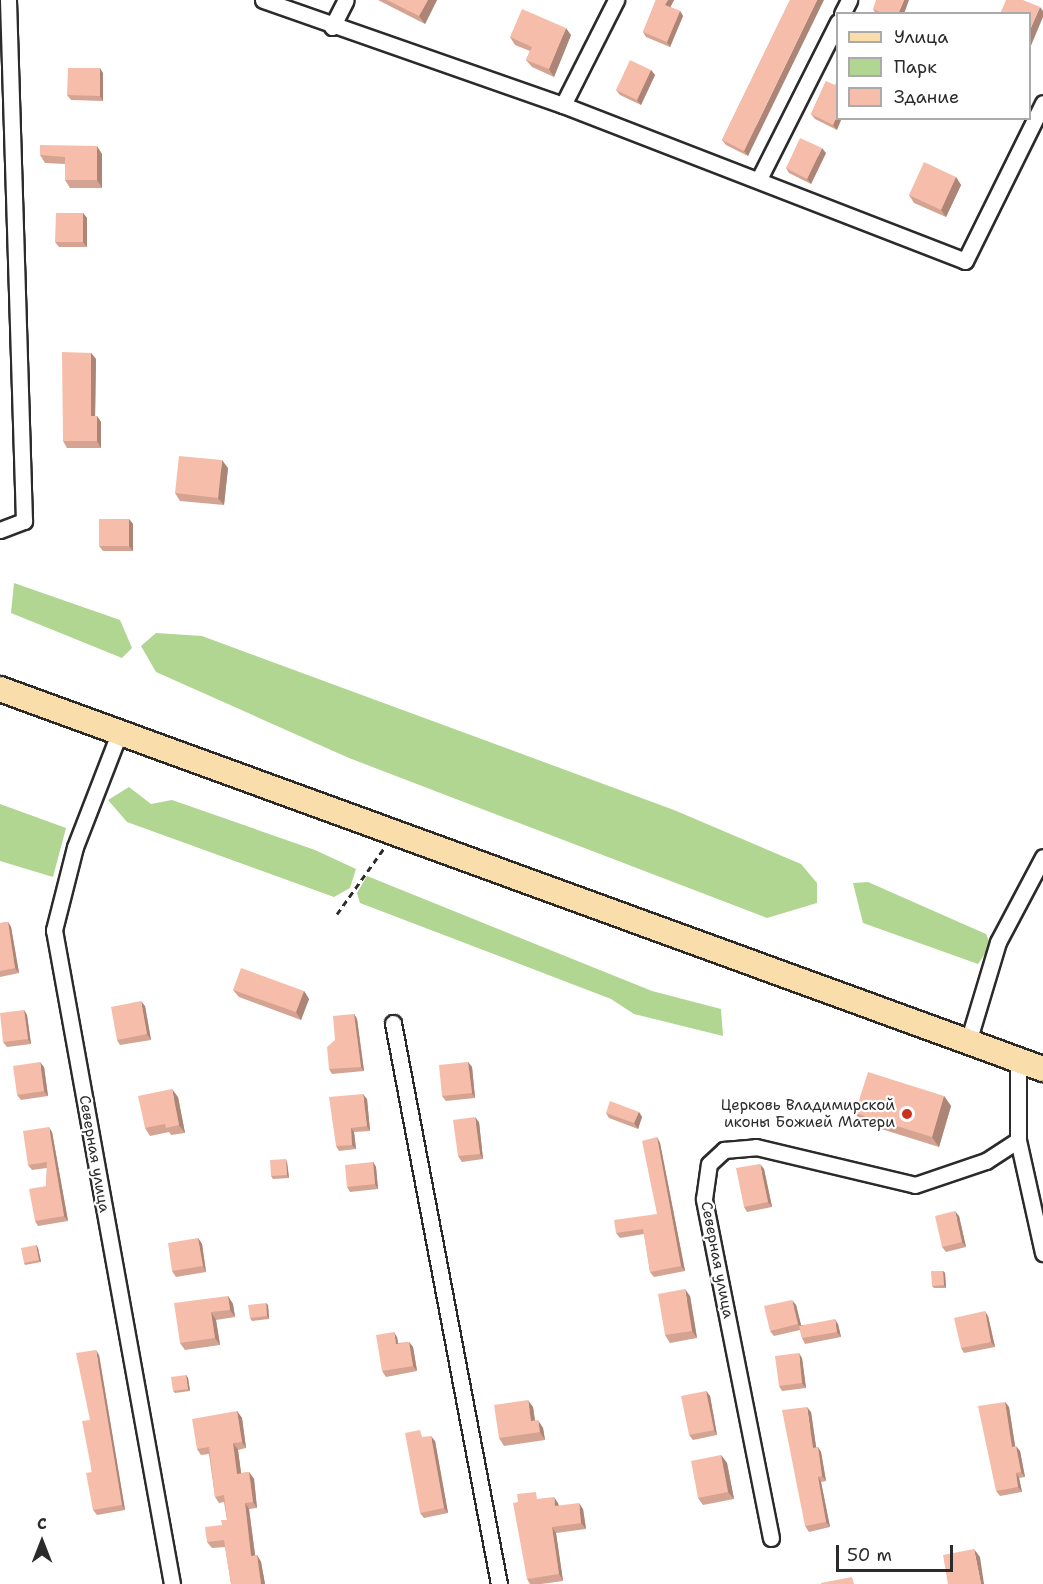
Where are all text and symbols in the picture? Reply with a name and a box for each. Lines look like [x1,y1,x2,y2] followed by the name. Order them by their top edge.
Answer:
[836,12,1031,120] legend
[894,25,948,49] text: Улица
[894,55,937,79] text: Парк
[894,85,959,109] text: Здание
[75,1094,113,1214] street label: Северная улица
[721,1096,895,1131] place label: Церковь Владимирской иконы Божией Матери
[900,1107,914,1121] marker: Церковь Владимирской иконы Божией Матери
[697,1200,737,1320] street label: Северная улица
[12,1512,72,1572] north arrow
[37,1513,47,1534] text: С
[839,1533,956,1571] scale bar
[847,1543,892,1567] text: 50 m

